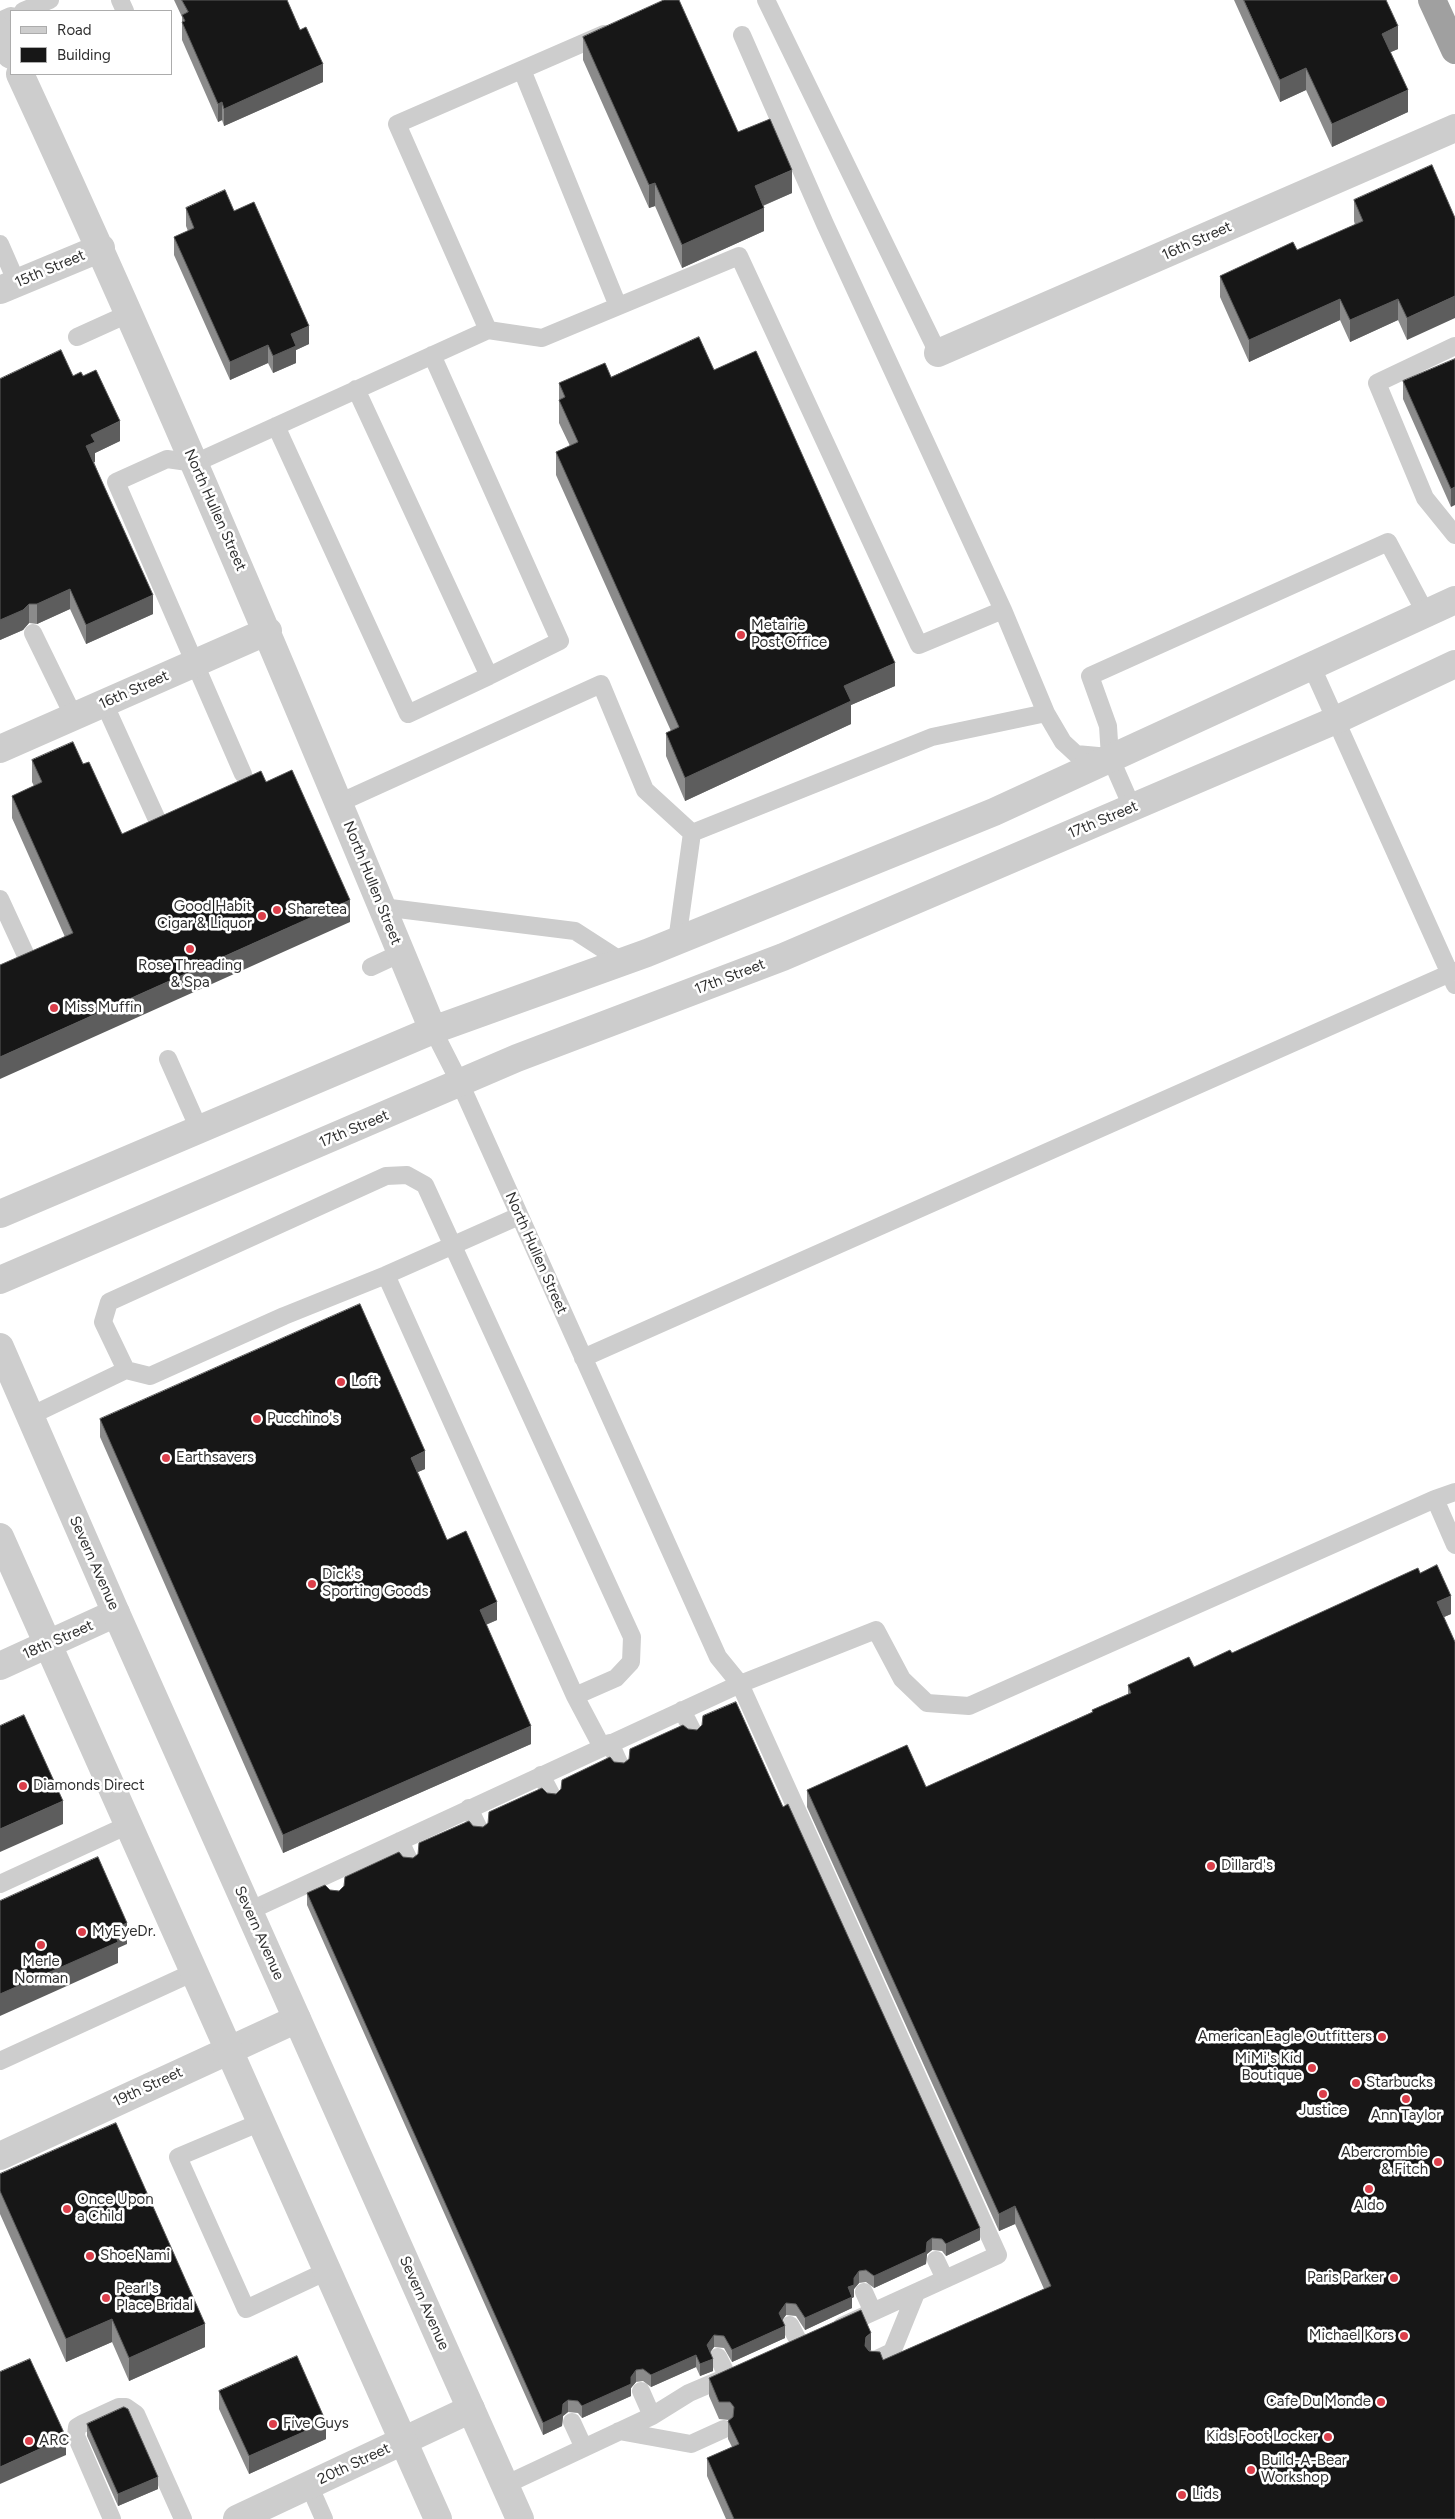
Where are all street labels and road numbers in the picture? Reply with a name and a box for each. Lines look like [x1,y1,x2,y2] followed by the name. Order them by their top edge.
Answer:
[1159,218,1235,264] street label: 16th Street
[12,246,88,292] street label: 15th Street
[180,446,250,574] street label: North Hullen Street
[96,667,172,713] street label: 16th Street
[1065,797,1141,843] street label: 17th Street
[339,819,405,947] street label: North Hullen Street
[692,955,768,999] street label: 17th Street
[316,1106,392,1152] street label: 17th Street
[501,1189,571,1317] street label: North Hullen Street
[65,1513,123,1613] street label: Severn Avenue
[20,1616,96,1664] street label: 18th Street
[230,1883,288,1983] street label: Severn Avenue
[110,2063,186,2111] street label: 19th Street
[395,2253,453,2353] street label: Severn Avenue
[315,2439,393,2489] street label: 20th Street

